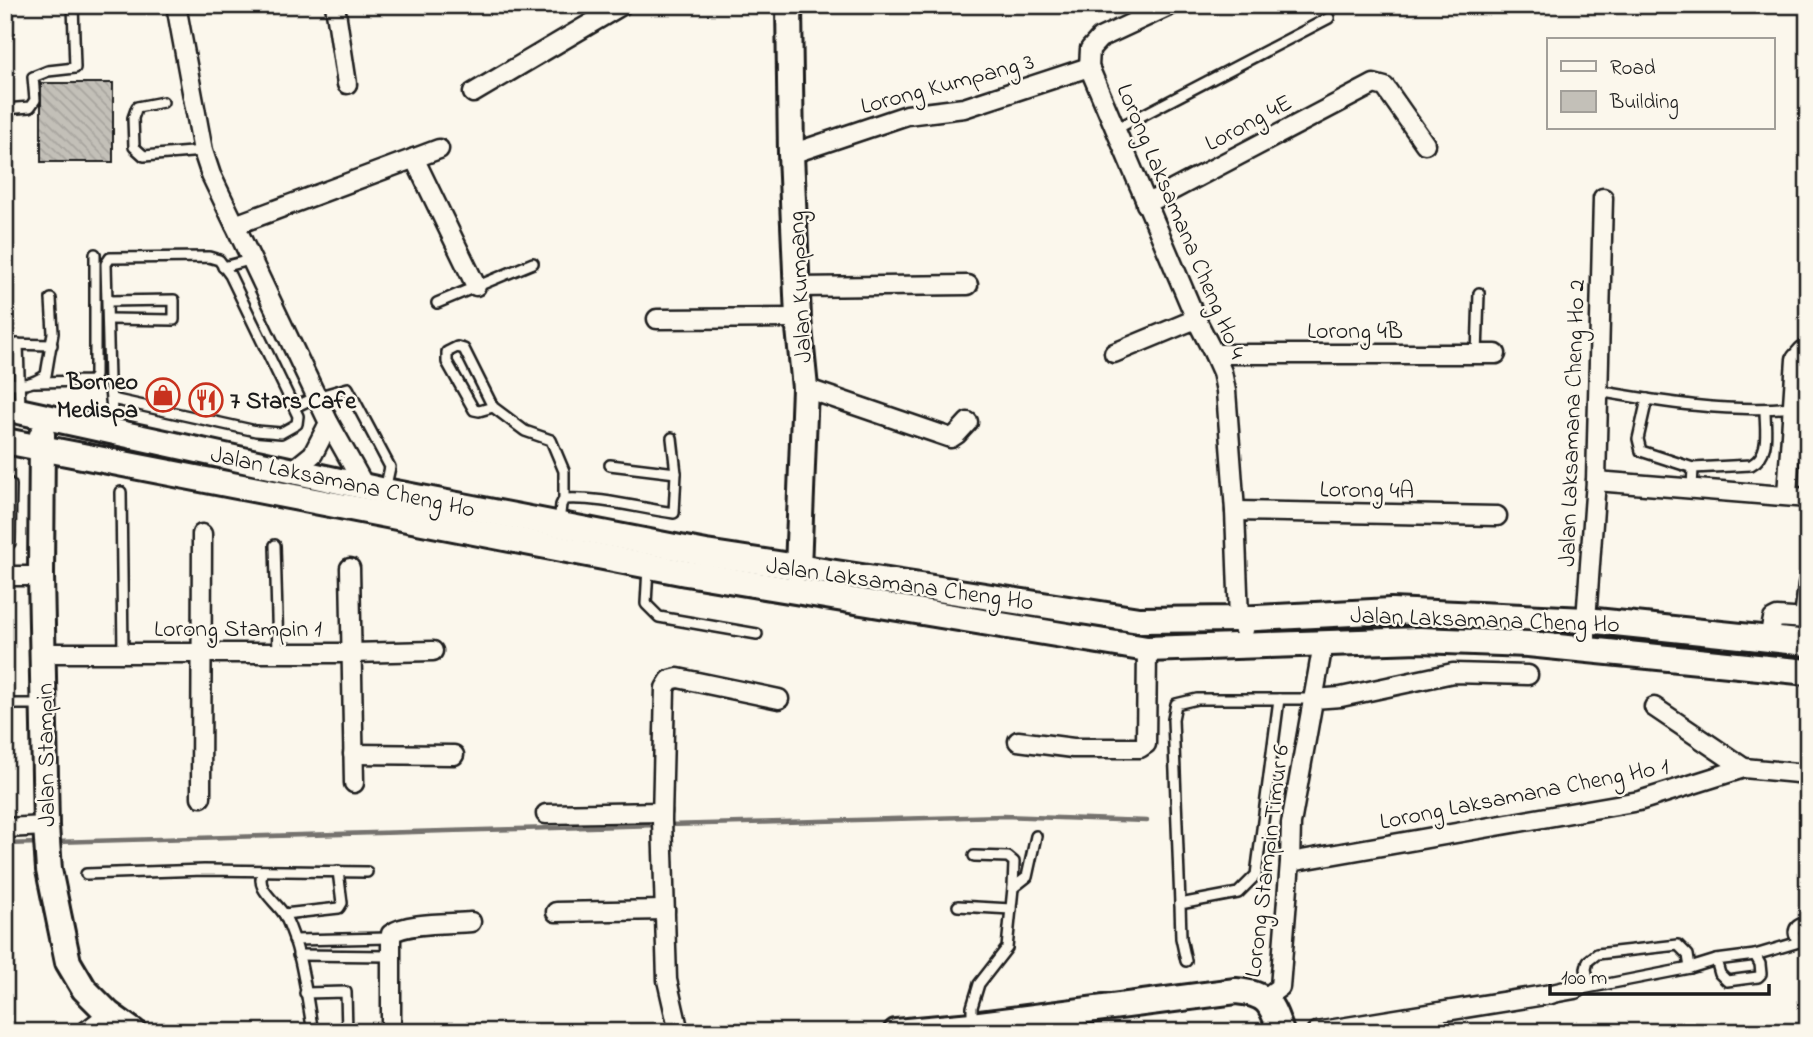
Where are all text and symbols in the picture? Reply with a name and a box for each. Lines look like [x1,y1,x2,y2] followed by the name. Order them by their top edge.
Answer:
[1547,38,1774,130] legend
[857,45,1038,125] street label: Lorong Kumpang 3
[1610,54,1656,84] text: Road
[1106,79,1254,365] street label: Lorong Laksamana Cheng Ho 4
[1199,87,1299,162] street label: Lorong 4E
[1609,88,1679,120] text: Building
[780,210,823,364] street label: Jalan Kumpang
[1551,279,1596,567] street label: Jalan Laksamana Cheng Ho 2
[1307,315,1403,350] street label: Lorong 4B
[57,366,138,429] place label: Borneo Medispa
[144,376,182,414] shop icon: Borneo Medispa
[187,381,225,419] restaurant icon: 7 Stars Cafe
[230,385,357,420] place label: 7 Stars Cafe
[207,438,478,529] street label: Jalan Laksamana Cheng Ho
[1319,473,1415,510] street label: Lorong 4A
[764,549,1036,622] street label: Jalan Laksamana Cheng Ho
[1349,599,1620,644] street label: Jalan Laksamana Cheng Ho
[154,613,322,648] street label: Lorong Stampin 1
[29,683,66,827] street label: Jalan Stampin
[1237,742,1300,980] street label: Lorong Stampin Timur 6
[1377,750,1672,841] street label: Lorong Laksamana Cheng Ho 1
[1550,953,1769,997] scale bar
[1561,964,1607,994] text: 100 m

